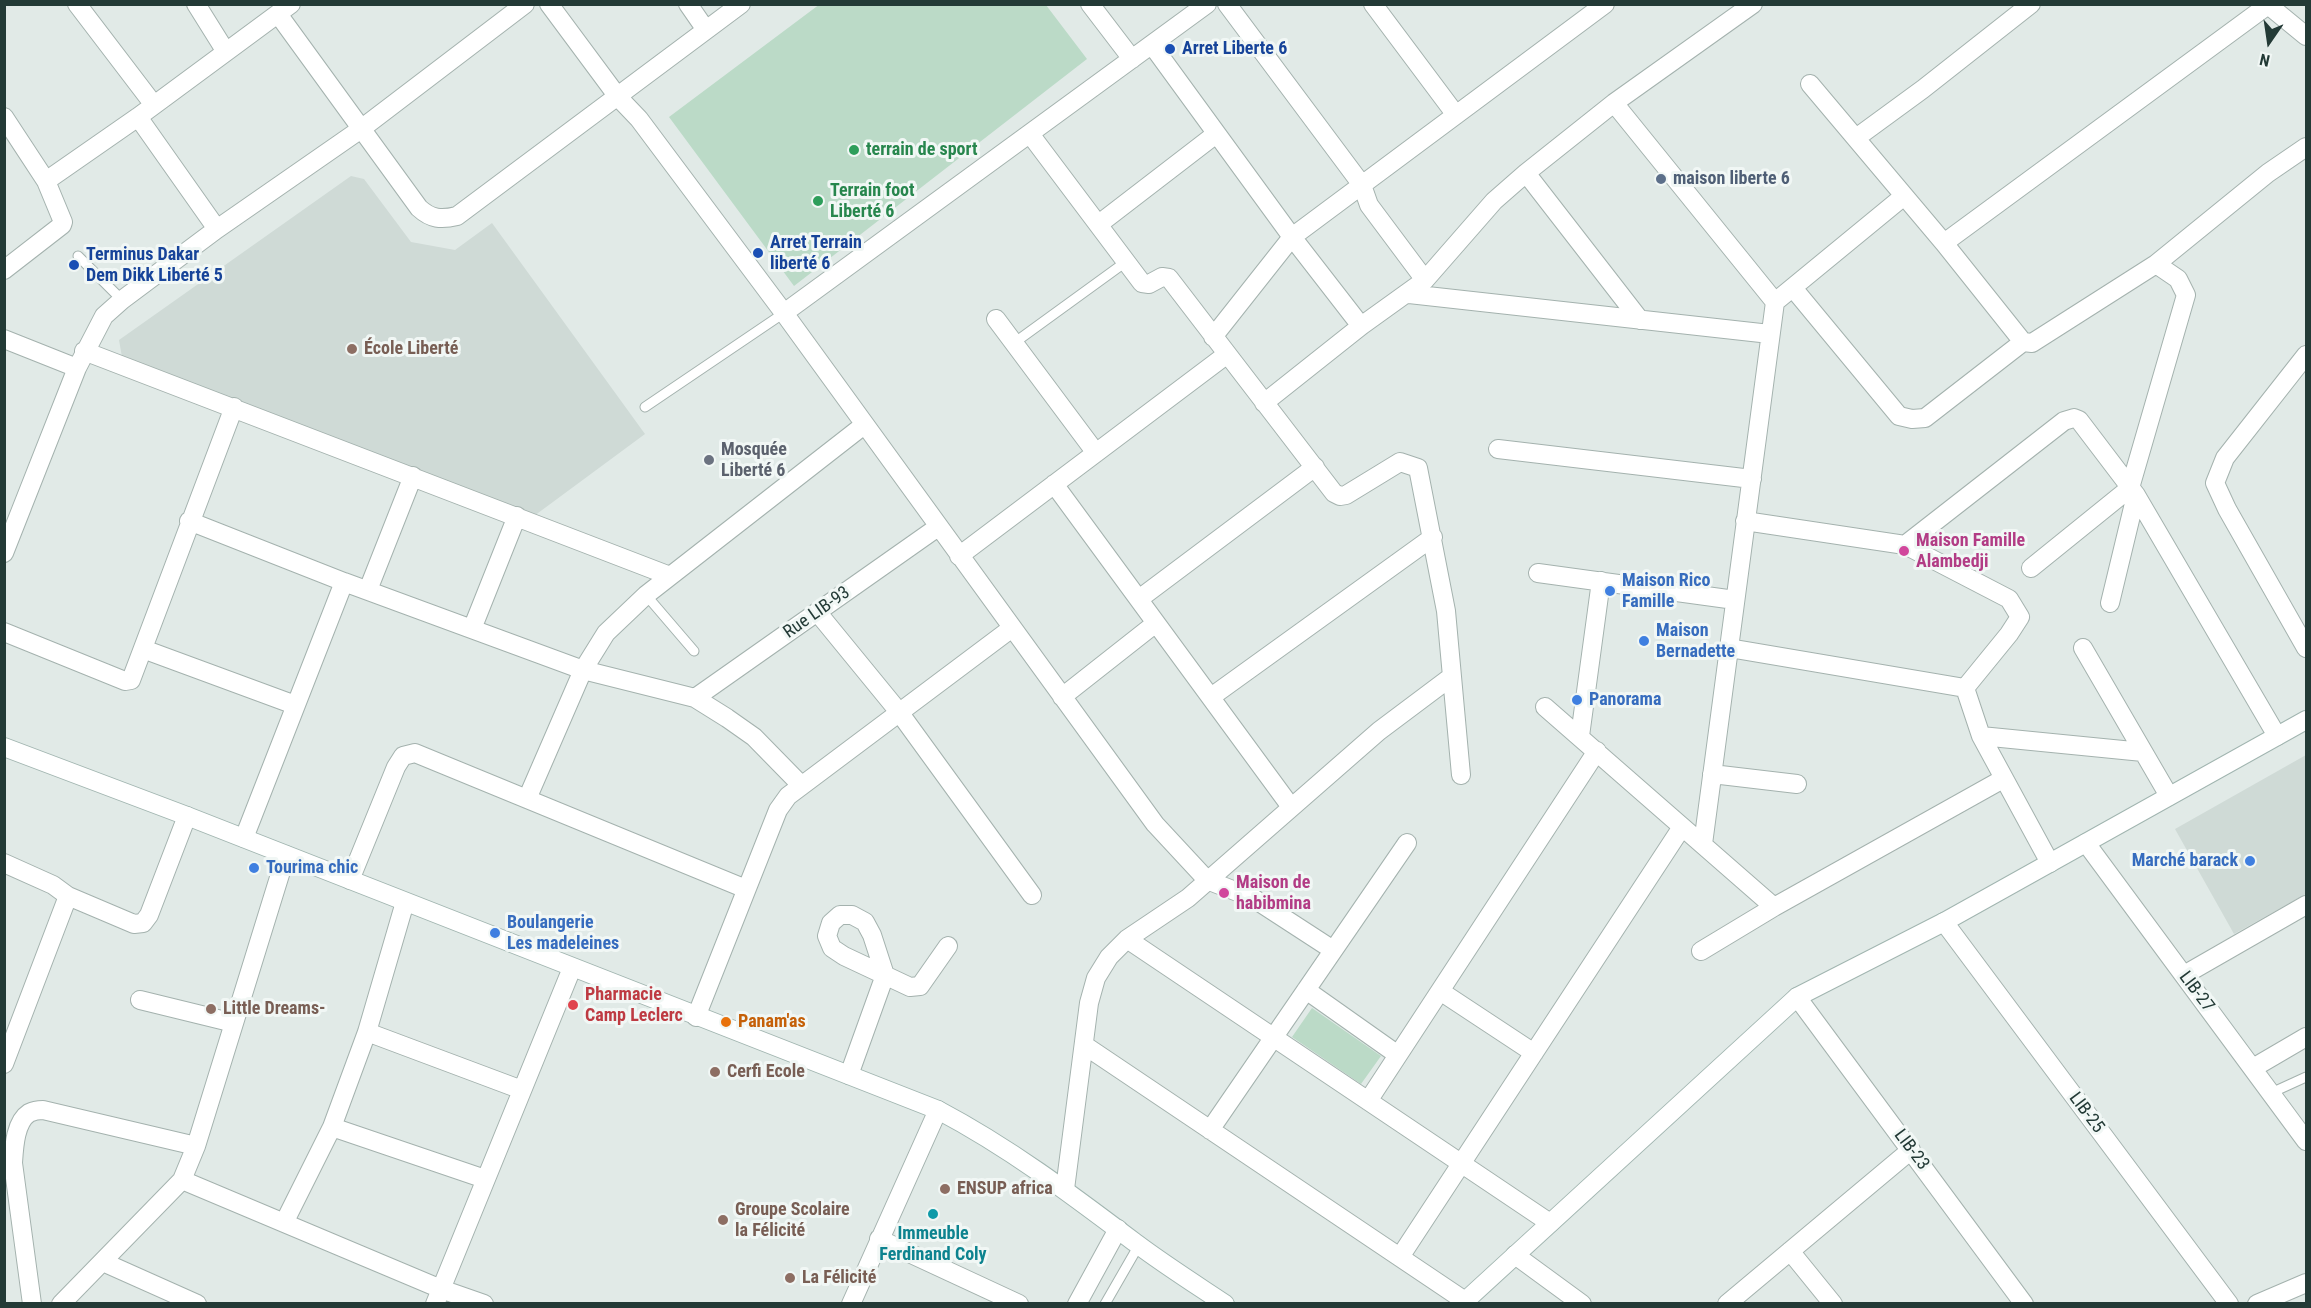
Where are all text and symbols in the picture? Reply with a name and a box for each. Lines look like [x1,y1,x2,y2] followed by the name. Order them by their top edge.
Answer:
[2239,12,2299,72] north arrow
[1182,38,1287,60] place label: Arret Liberte 6
[1163,42,1177,56] marker: Arret Liberte 6
[2258,50,2272,70] text: N
[866,139,977,161] place label: terrain de sport
[847,143,861,157] marker: terrain de sport
[1673,168,1790,190] place label: maison liberte 6
[1654,172,1668,186] marker: maison liberte 6
[830,180,915,222] place label: Terrain foot Liberté 6
[811,194,825,208] marker: Terrain foot Liberté 6
[770,232,862,274] place label: Arret Terrain liberté 6
[86,244,223,286] place label: Terminus Dakar Dem Dikk Liberté 5
[751,246,765,260] marker: Arret Terrain liberté 6
[67,258,81,272] marker: Terminus Dakar Dem Dikk Liberté 5
[364,338,458,360] place label: École Liberté
[345,342,359,356] marker: École Liberté
[721,439,787,482] place label: Mosquée Liberté 6
[702,453,716,467] marker: Mosquée Liberté 6
[1916,530,2025,572] place label: Maison Famille Alambedji
[1897,544,1911,558] marker: Maison Famille Alambedji
[1622,570,1711,612] place label: Maison Rico Famille
[780,582,854,644] street label: Rue LIB-93
[1603,584,1617,598] marker: Maison Rico Famille
[1656,620,1735,662] place label: Maison Bernadette
[1637,634,1651,648] marker: Maison Bernadette
[1589,689,1661,711] place label: Panorama
[1570,693,1584,707] marker: Panorama
[2132,850,2238,872] place label: Marché barack
[2243,854,2257,868] marker: Marché barack
[266,857,358,879] place label: Tourima chic
[247,861,261,875] marker: Tourima chic
[1236,872,1311,914] place label: Maison de habibmina
[1217,886,1231,900] marker: Maison de habibmina
[507,912,619,954] place label: Boulangerie Les madeleines
[488,926,502,940] marker: Boulangerie Les madeleines
[2174,967,2218,1017] street label: LIB-27
[585,984,683,1026] place label: Pharmacie Camp Leclerc
[223,998,326,1020] place label: Little Dreams-
[566,998,580,1012] marker: Pharmacie Camp Leclerc
[204,1002,218,1016] marker: Little Dreams-
[738,1011,806,1033] place label: Panam'as
[719,1015,733,1029] marker: Panam'as
[727,1061,805,1083] place label: Cerfi Ecole
[708,1065,722,1079] marker: Cerfi Ecole
[2064,1088,2108,1138] street label: LIB-25
[1889,1125,1933,1175] street label: LIB-23
[957,1178,1053,1200] place label: ENSUP africa
[938,1182,952,1196] marker: ENSUP africa
[735,1199,850,1242] place label: Groupe Scolaire la Félicité
[926,1207,940,1221] marker: Immeuble Ferdinand Coly
[716,1213,730,1227] marker: Groupe Scolaire la Félicité
[879,1223,987,1266] place label: Immeuble Ferdinand Coly
[802,1267,876,1289] place label: La Félicité
[783,1271,797,1285] marker: La Félicité

